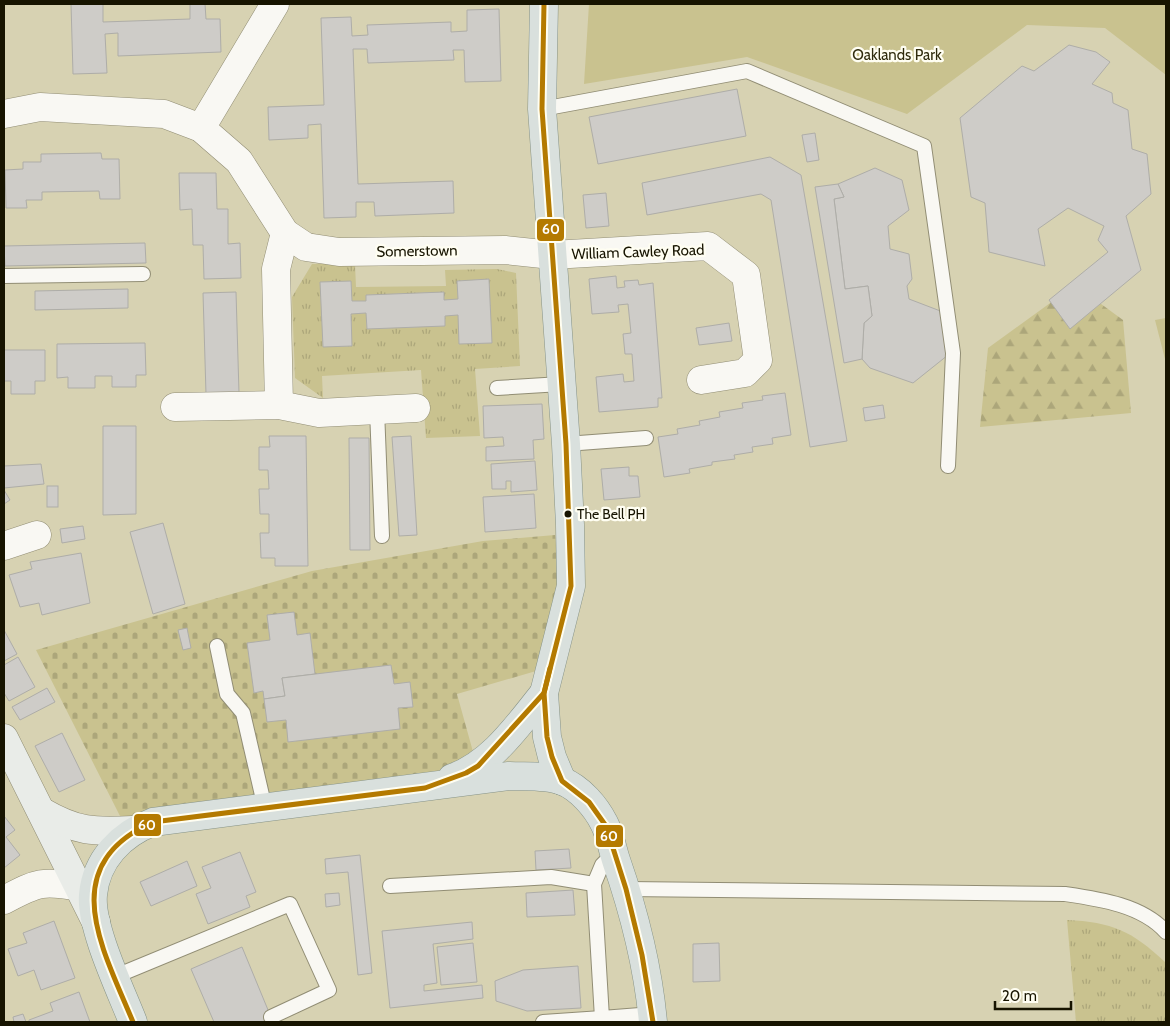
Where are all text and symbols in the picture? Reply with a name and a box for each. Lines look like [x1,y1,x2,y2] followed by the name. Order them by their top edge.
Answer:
[852,46,942,64] park label: Oaklands Park
[536,218,565,242] line badge: 60
[542,220,560,238] text: 60
[376,241,458,261] street label: Somerstown
[571,241,705,263] street label: William Cawley Road
[577,505,645,523] place label: The Bell PH
[563,509,573,519] marker: The Bell PH
[133,813,162,837] line badge: 60
[138,816,156,834] text: 60
[595,824,624,848] line badge: 60
[600,827,618,845] text: 60
[995,978,1071,1010] scale bar
[1002,987,1037,1005] text: 20 m

